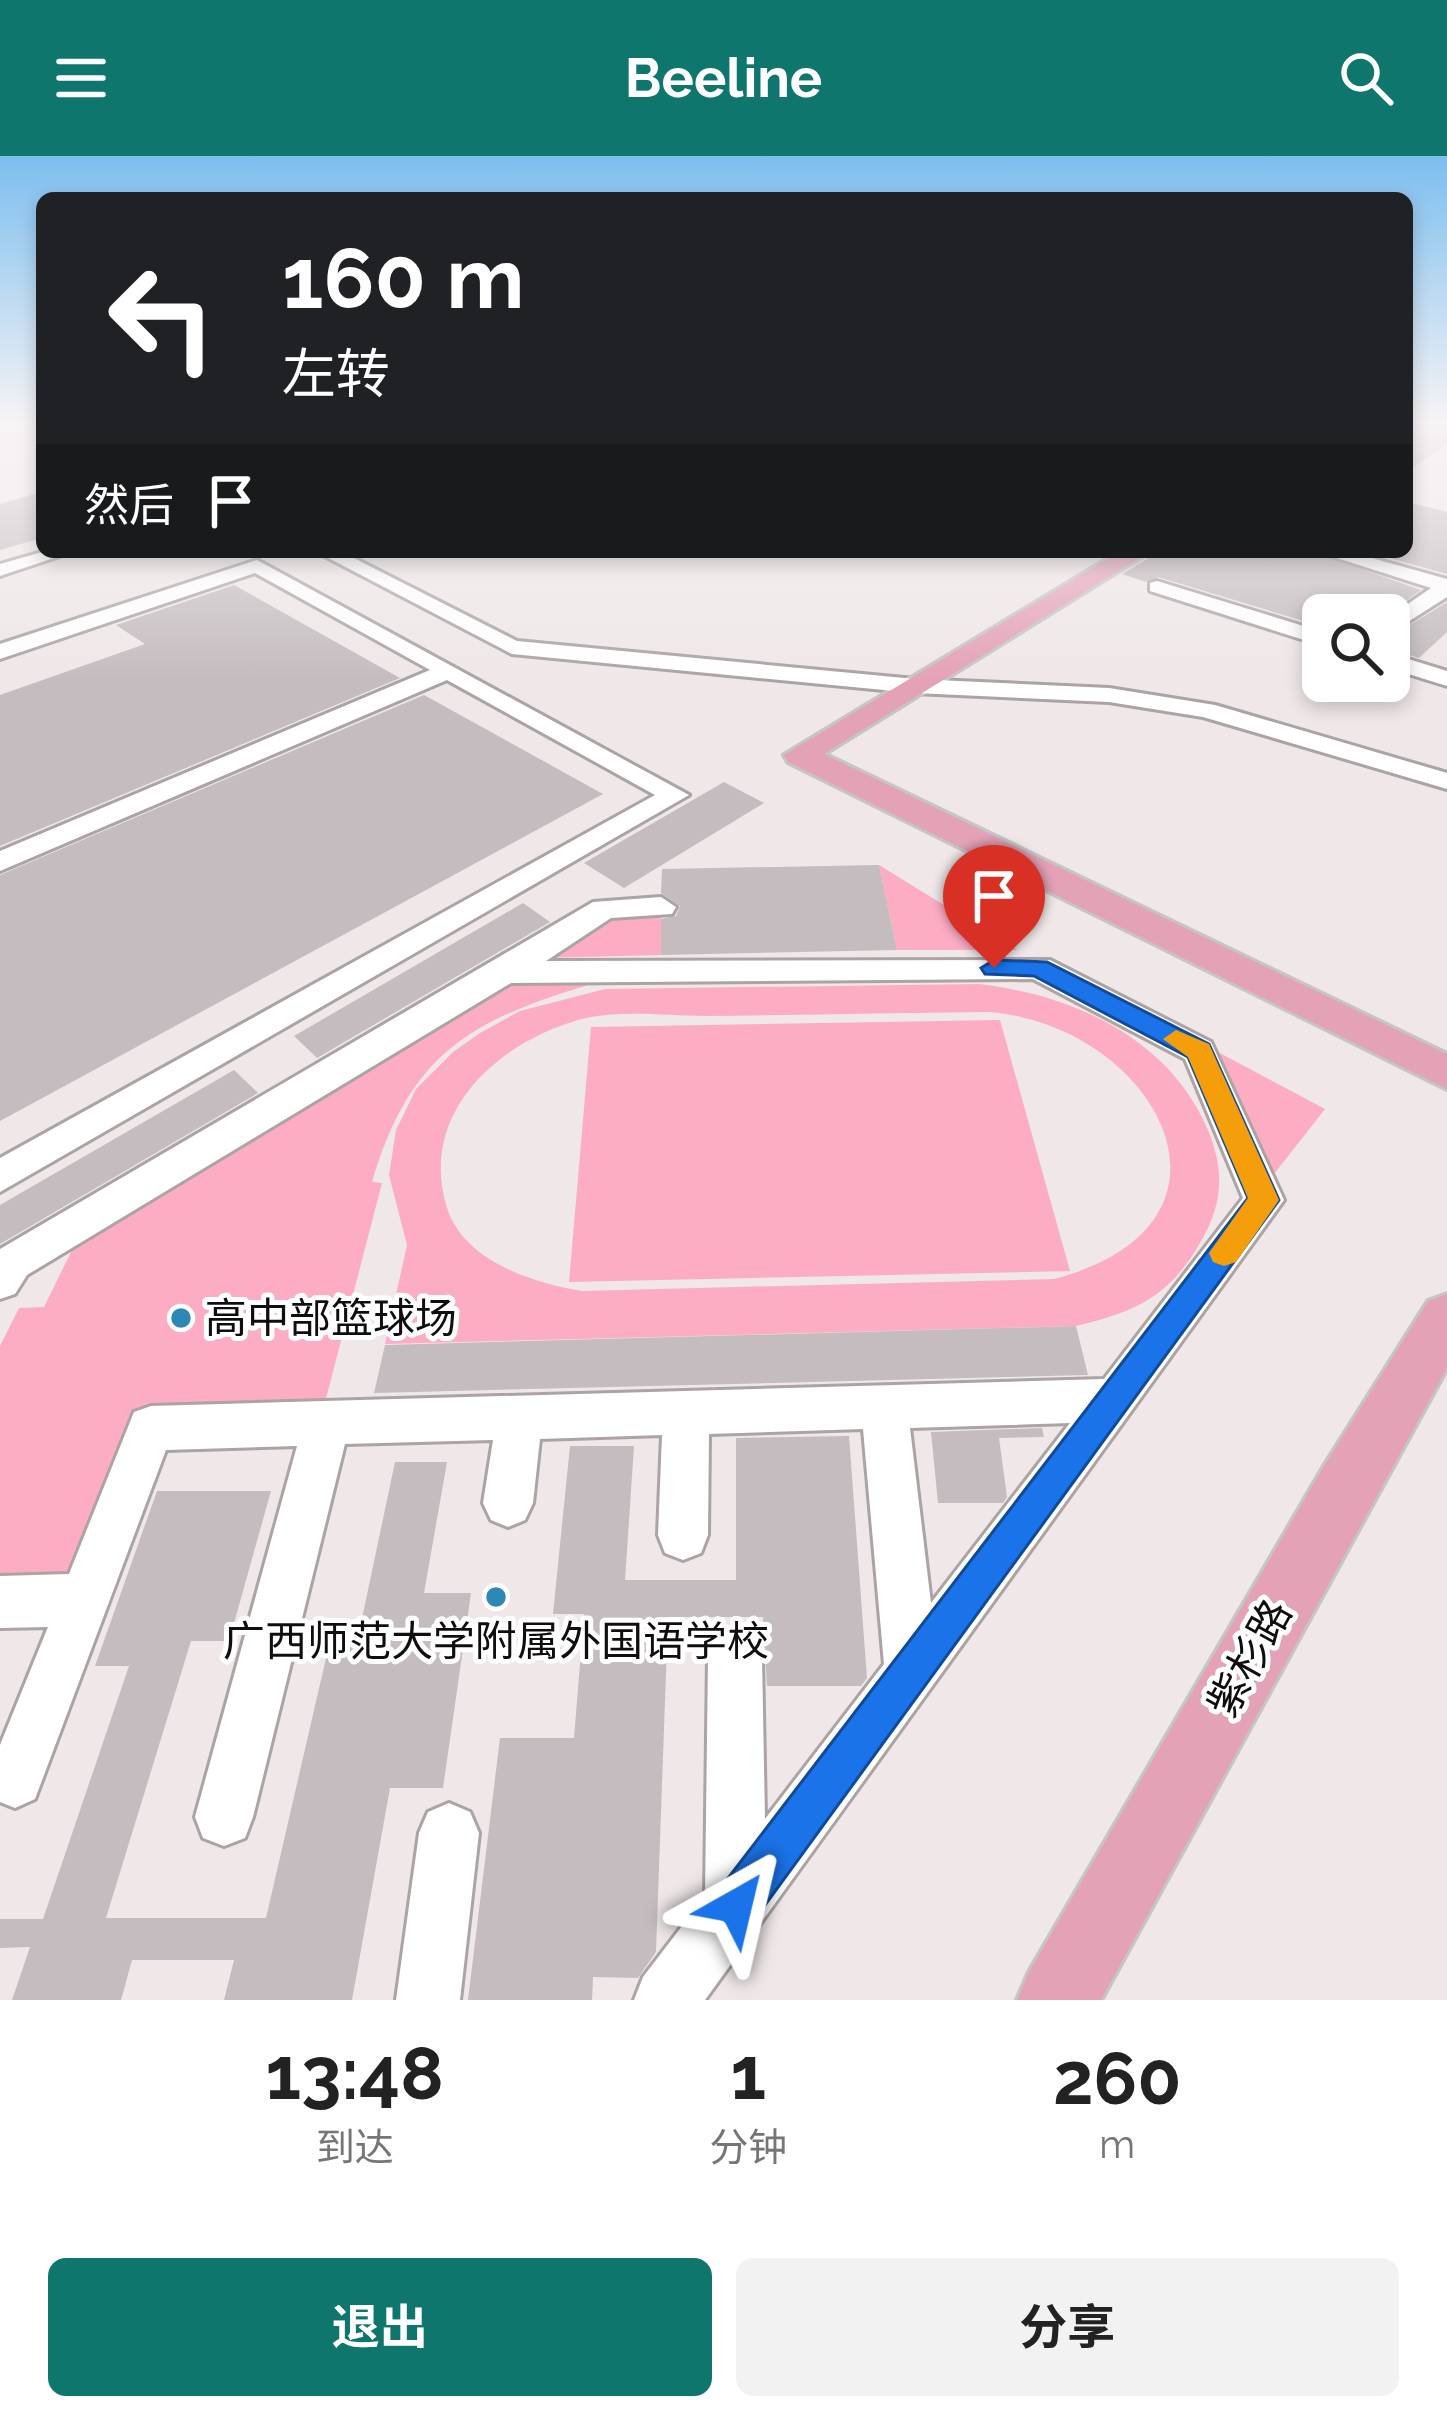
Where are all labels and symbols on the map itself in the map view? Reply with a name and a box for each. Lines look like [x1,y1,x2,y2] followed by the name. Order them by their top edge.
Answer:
[943,845,1045,968] pin
[205,1294,457,1343] place label: 高中部篮球场
[168,1305,194,1331] marker: 高中部篮球场
[483,1584,509,1610] marker: 广西师范大学附属外国语学校
[1197,1591,1301,1725] street label: 紫杉路
[223,1617,769,1666] place label: 广西师范大学附属外国语学校
[673,1843,799,1969] position arrow

